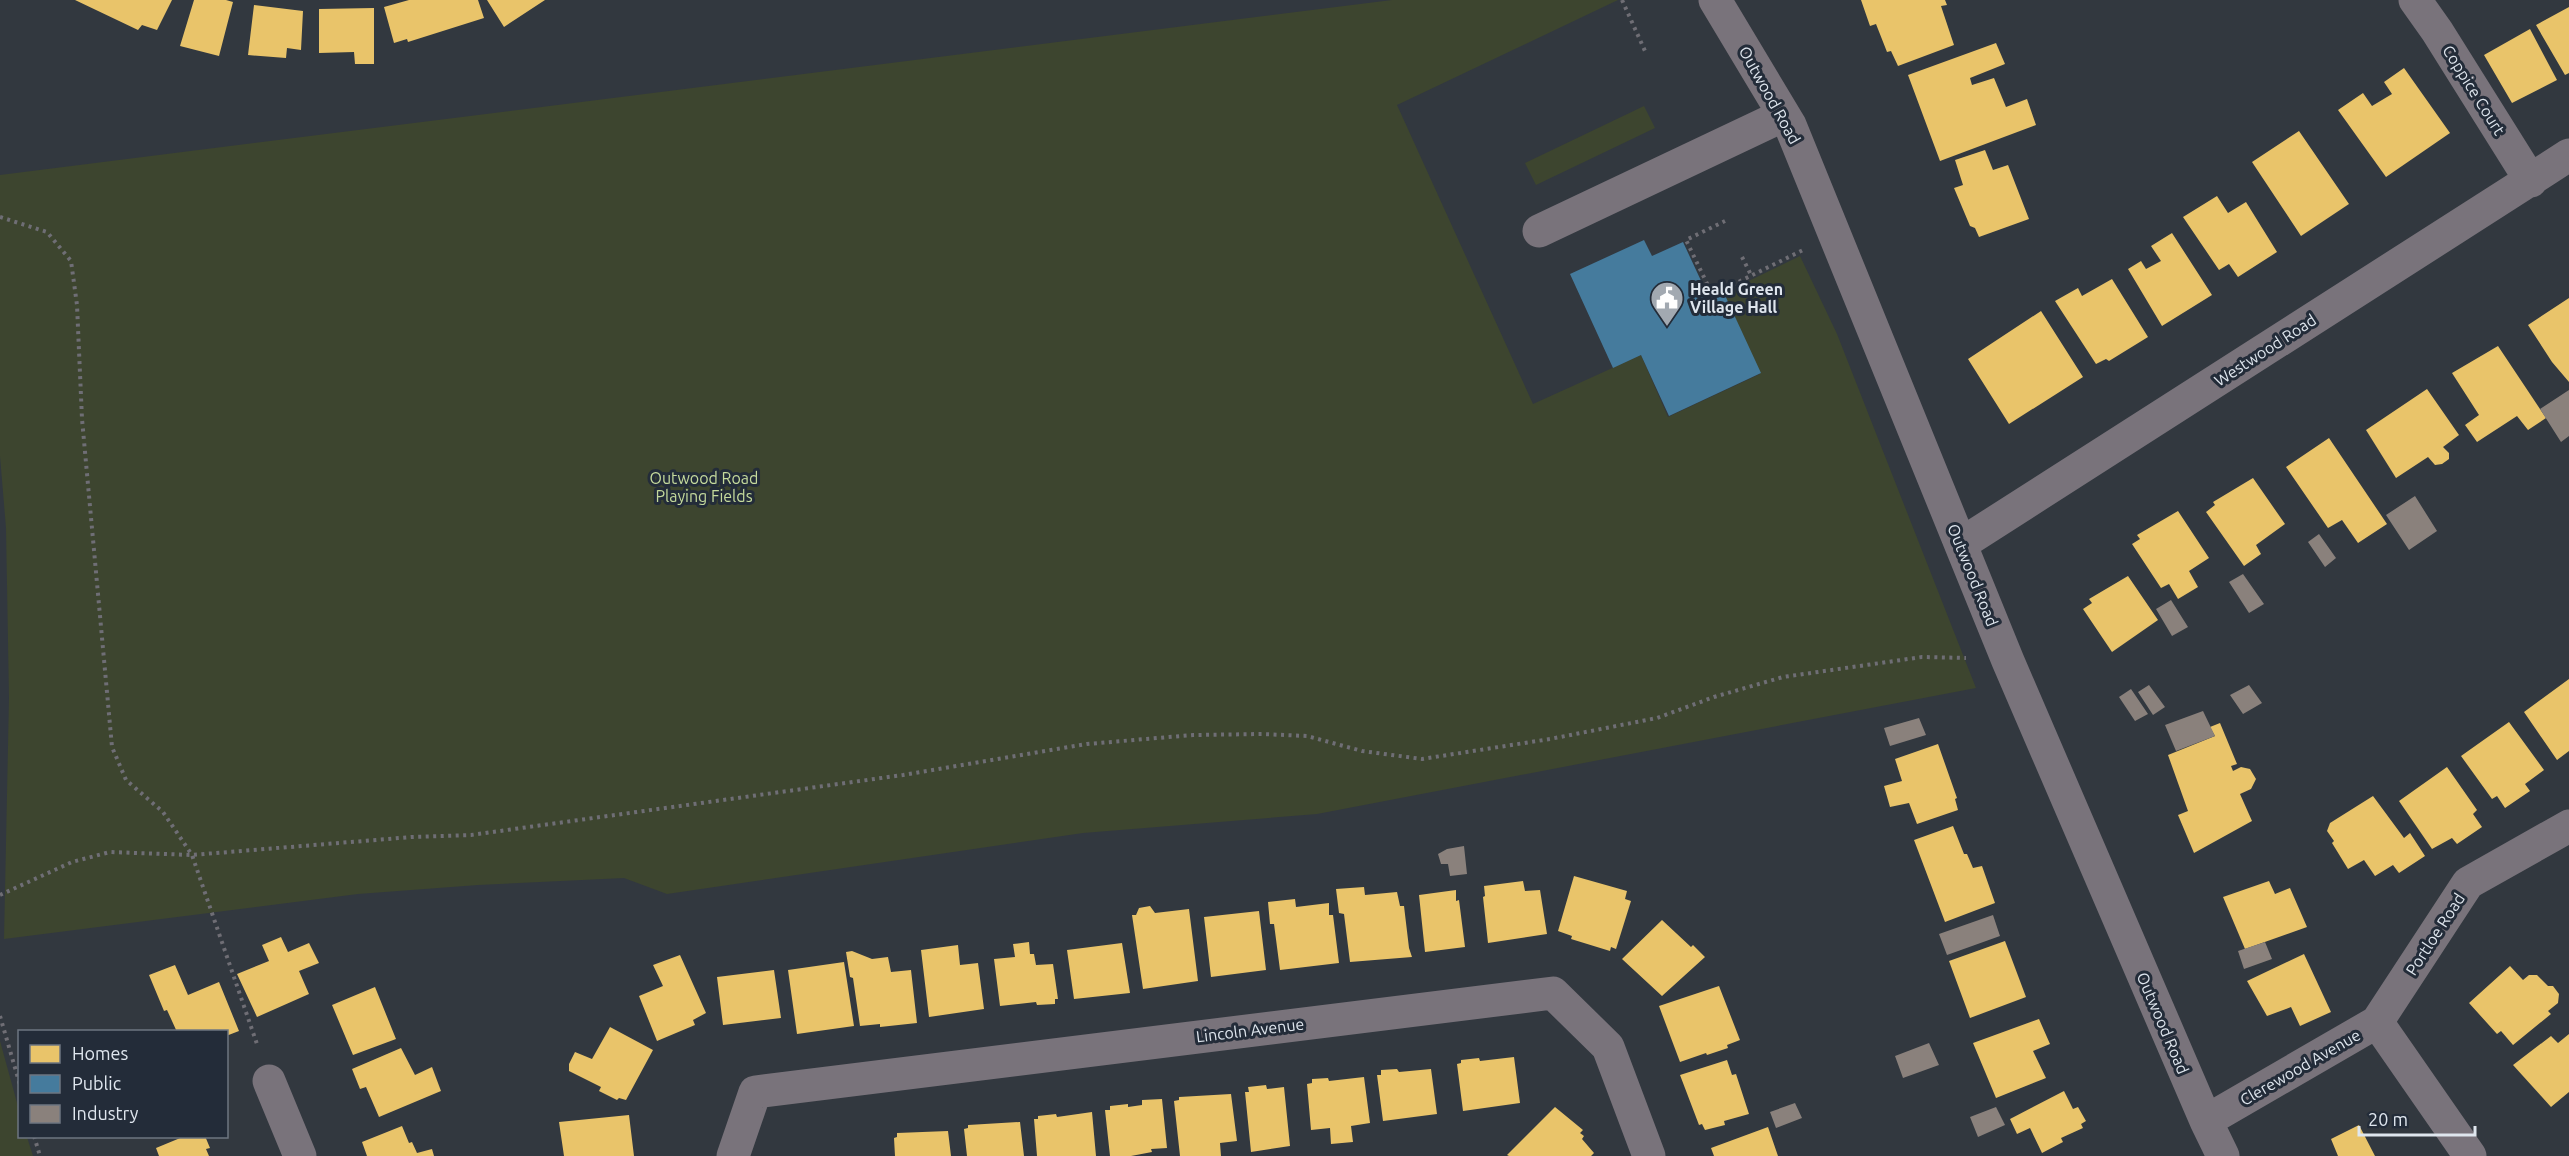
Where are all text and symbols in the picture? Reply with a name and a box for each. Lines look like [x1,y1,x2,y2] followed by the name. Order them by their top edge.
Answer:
[2439,42,2509,139] street label: Coppice Court
[1736,43,1804,147] street label: Outwood Road
[1649,280,1685,327] public building icon: Heald Green Village Hall
[1690,280,1783,316] place label: Heald Green Village Hall
[2211,310,2319,390] street label: Westwood Road
[650,469,758,505] park label: Outwood Road Playing Fields
[1944,521,2002,629] street label: Outwood Road
[2402,890,2468,978] street label: Portloe Road
[2133,969,2193,1077] street label: Outwood Road
[1195,1014,1305,1046] street label: Lincoln Avenue
[2237,1025,2363,1109] street label: Clerewood Avenue
[18,1030,228,1138] legend
[72,1043,129,1063] text: Homes
[72,1073,121,1093] text: Public
[2359,1099,2474,1137] scale bar
[72,1103,139,1123] text: Industry
[2368,1109,2408,1129] text: 20 m

